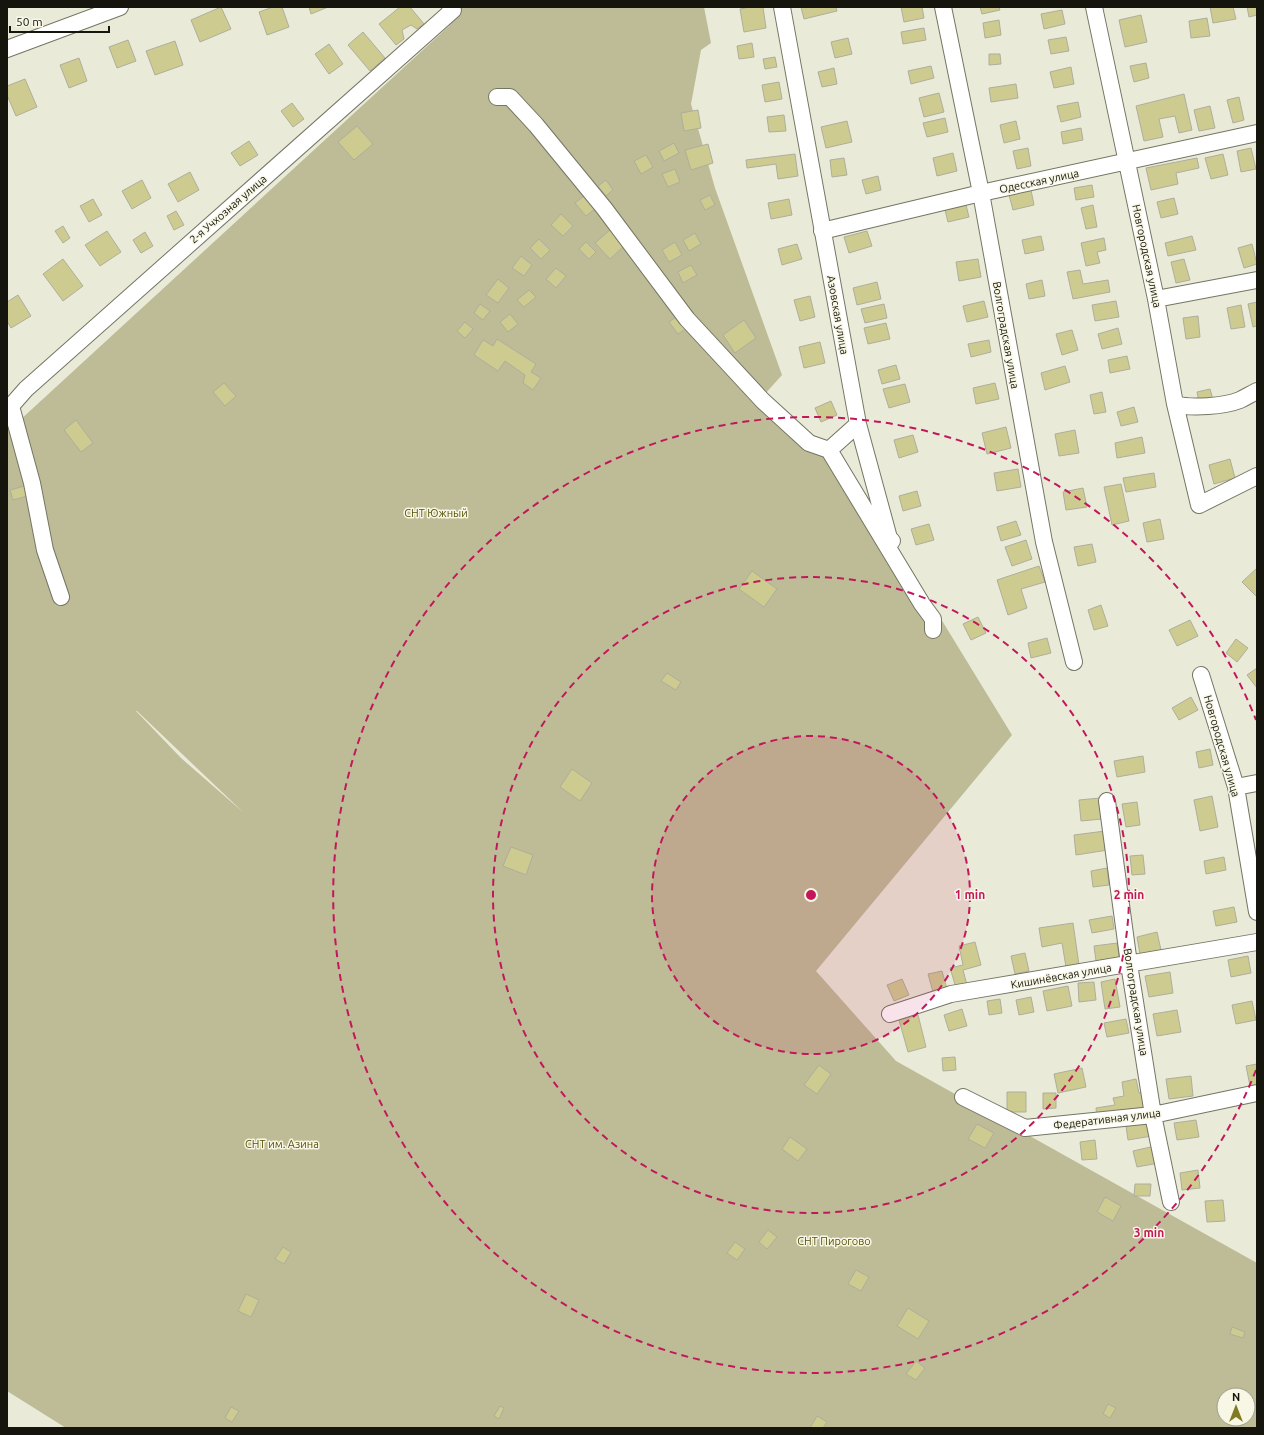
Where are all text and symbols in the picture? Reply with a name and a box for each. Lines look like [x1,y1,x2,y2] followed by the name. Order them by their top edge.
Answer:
[10,8,109,34] scale bar
[16,15,43,28] text: 50 m
[998,167,1080,195] street label: Одесская улица
[187,173,269,245] street label: 2-я Учхозная улица
[1130,203,1164,309] street label: Новгородская улица
[825,275,851,355] street label: Азовская улица
[991,280,1021,390] street label: Волгоградская улица
[404,507,468,519] park label: СНТ Южный
[1202,694,1242,798] street label: Новгородская улица
[804,888,818,902] centre of rings
[955,888,985,901] text: 1 min
[1114,888,1144,901] text: 2 min
[1122,947,1150,1057] street label: Волгоградская улица
[1010,961,1112,991] street label: Кишинёвская улица
[1053,1106,1161,1132] street label: Федеративная улица
[245,1138,319,1150] park label: СНТ им. Азина
[1134,1226,1164,1239] text: 3 min
[797,1235,871,1247] park label: СНТ Пирогово
[1216,1387,1256,1427] north arrow
[1232,1391,1240,1403] text: N

